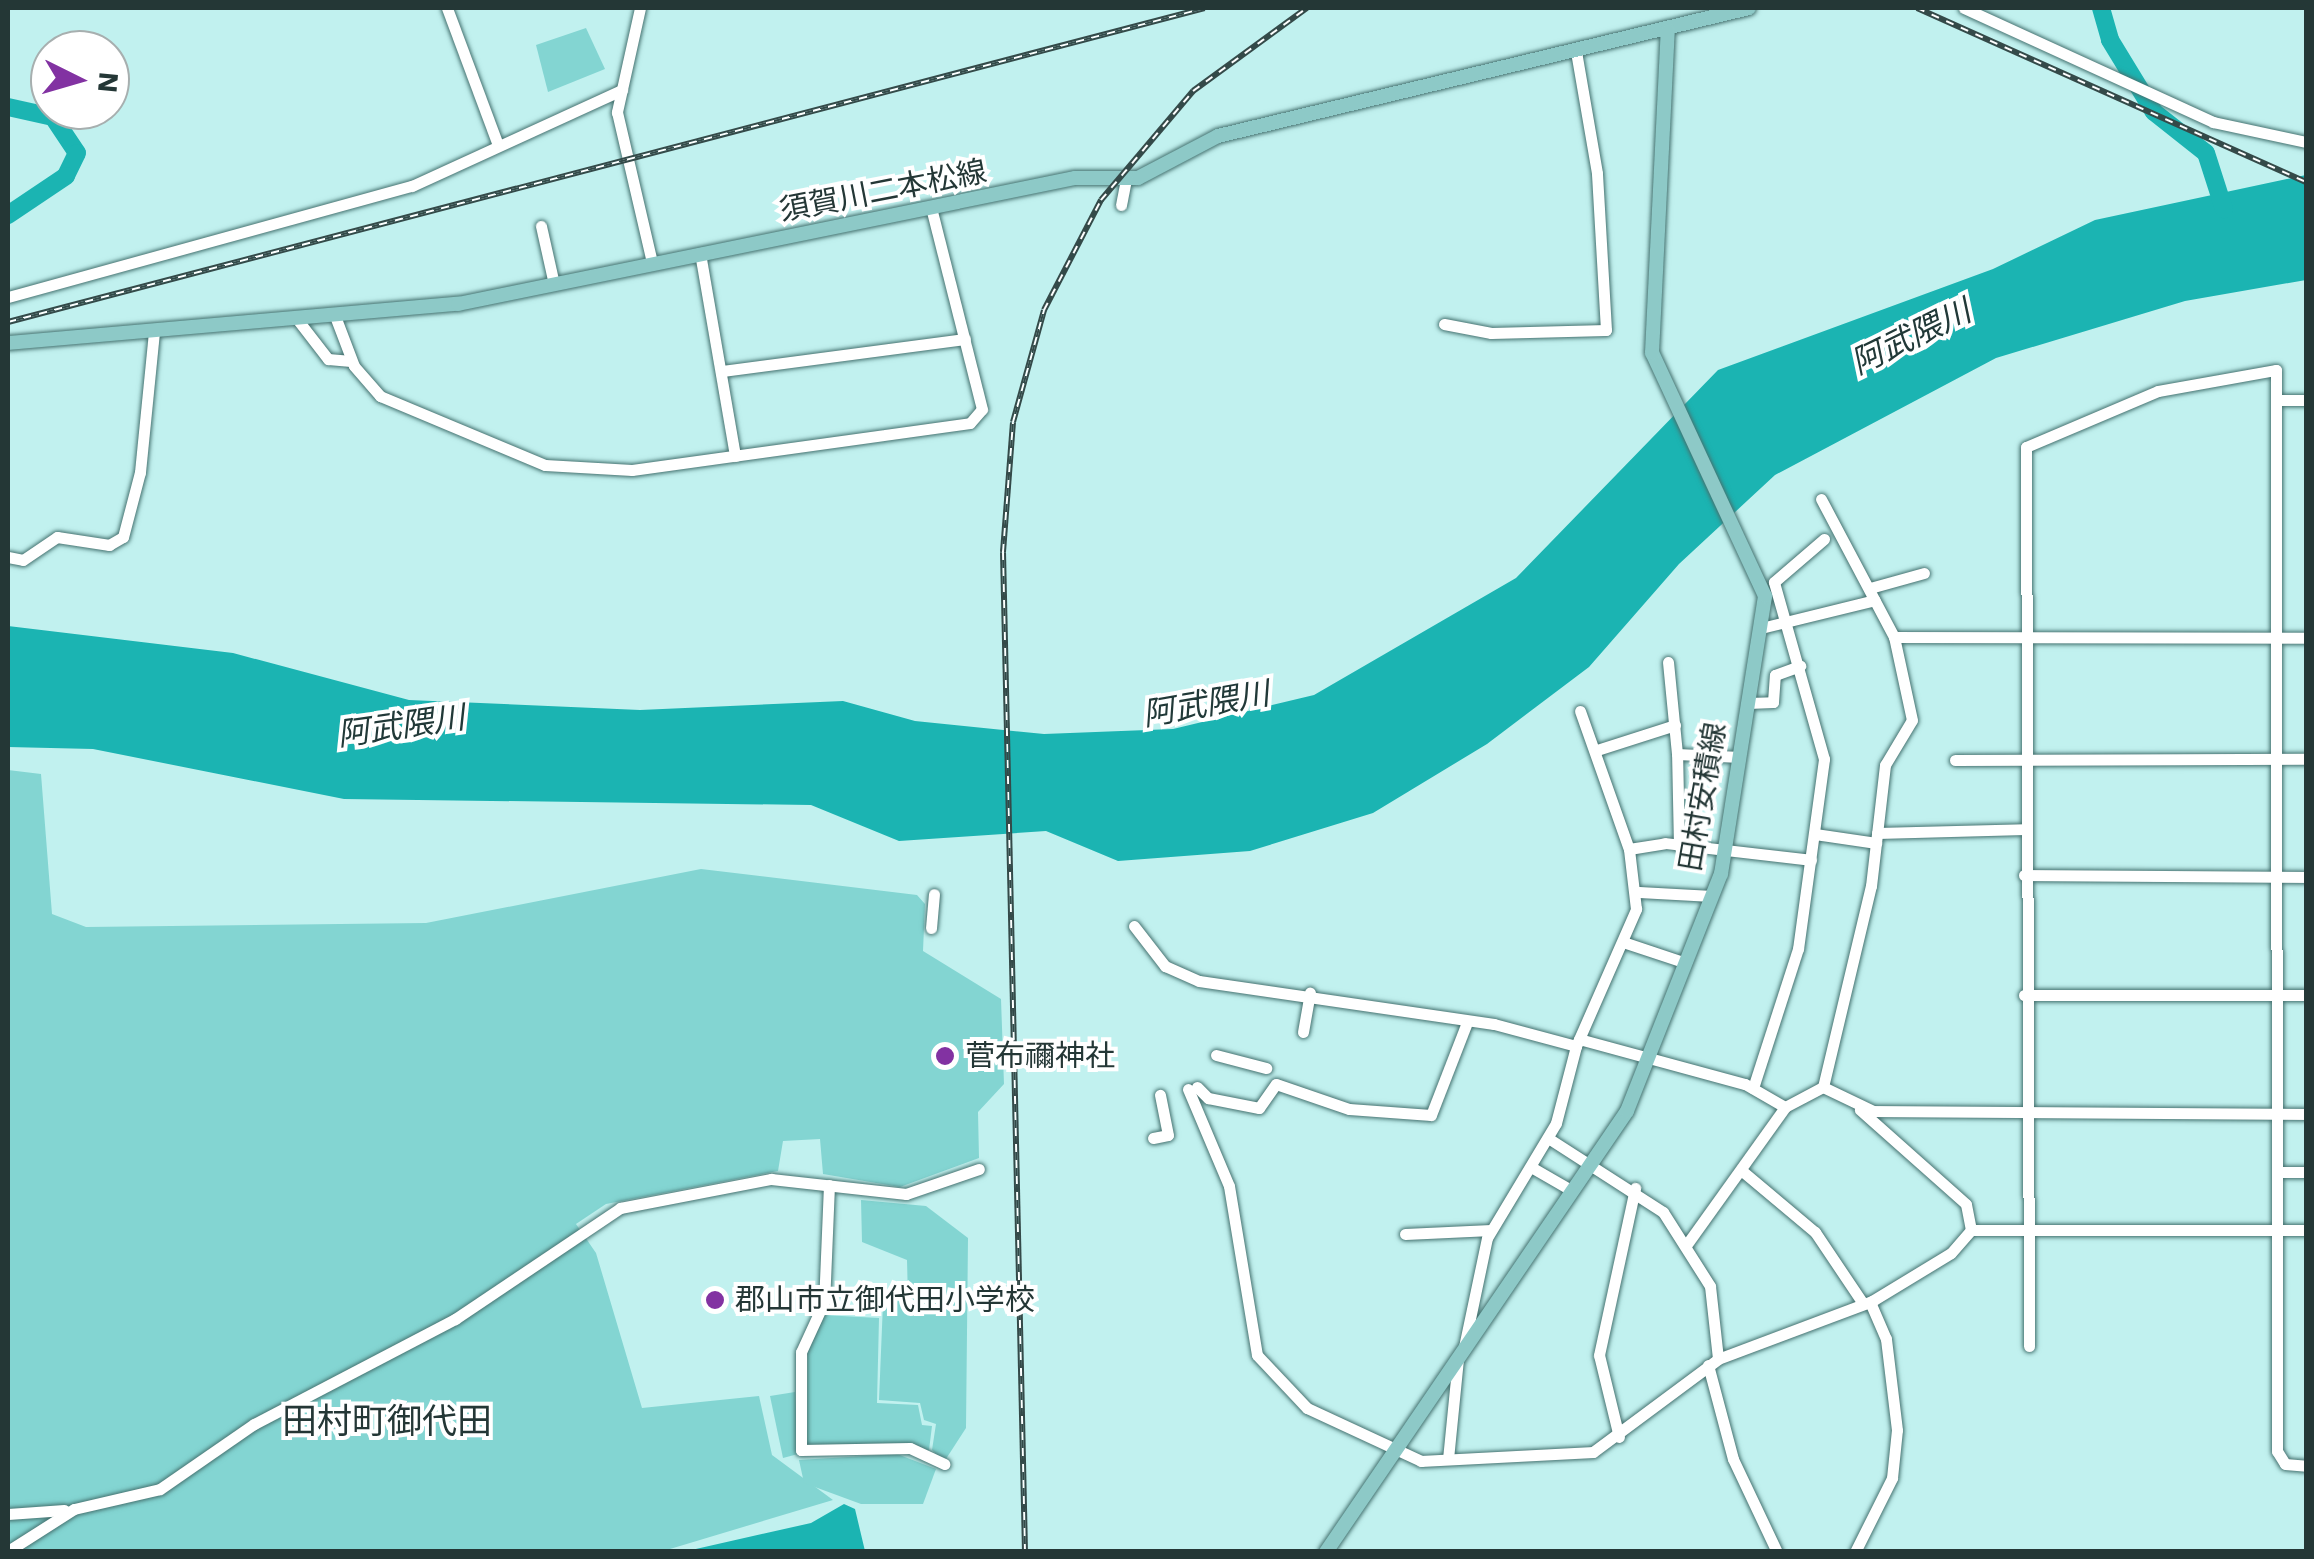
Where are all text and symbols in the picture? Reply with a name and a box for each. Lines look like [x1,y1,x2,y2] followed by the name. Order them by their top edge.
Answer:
[30,30,130,130] north arrow
[91,71,126,94] text: N
[776,153,990,229] street label: 須賀川二本松線
[1845,292,1977,382] water label: 阿武隈川
[1140,674,1272,734] water label: 阿武隈川
[335,698,467,754] water label: 阿武隈川
[1672,720,1734,874] street label: 田村安積線
[965,1038,1115,1074] place label: 菅布禰神社
[934,1045,956,1067] marker: 菅布禰神社
[735,1282,1035,1318] place label: 郡山市立御代田小学校
[704,1289,726,1311] marker: 郡山市立御代田小学校
[282,1400,492,1442] district label: 田村町御代田

